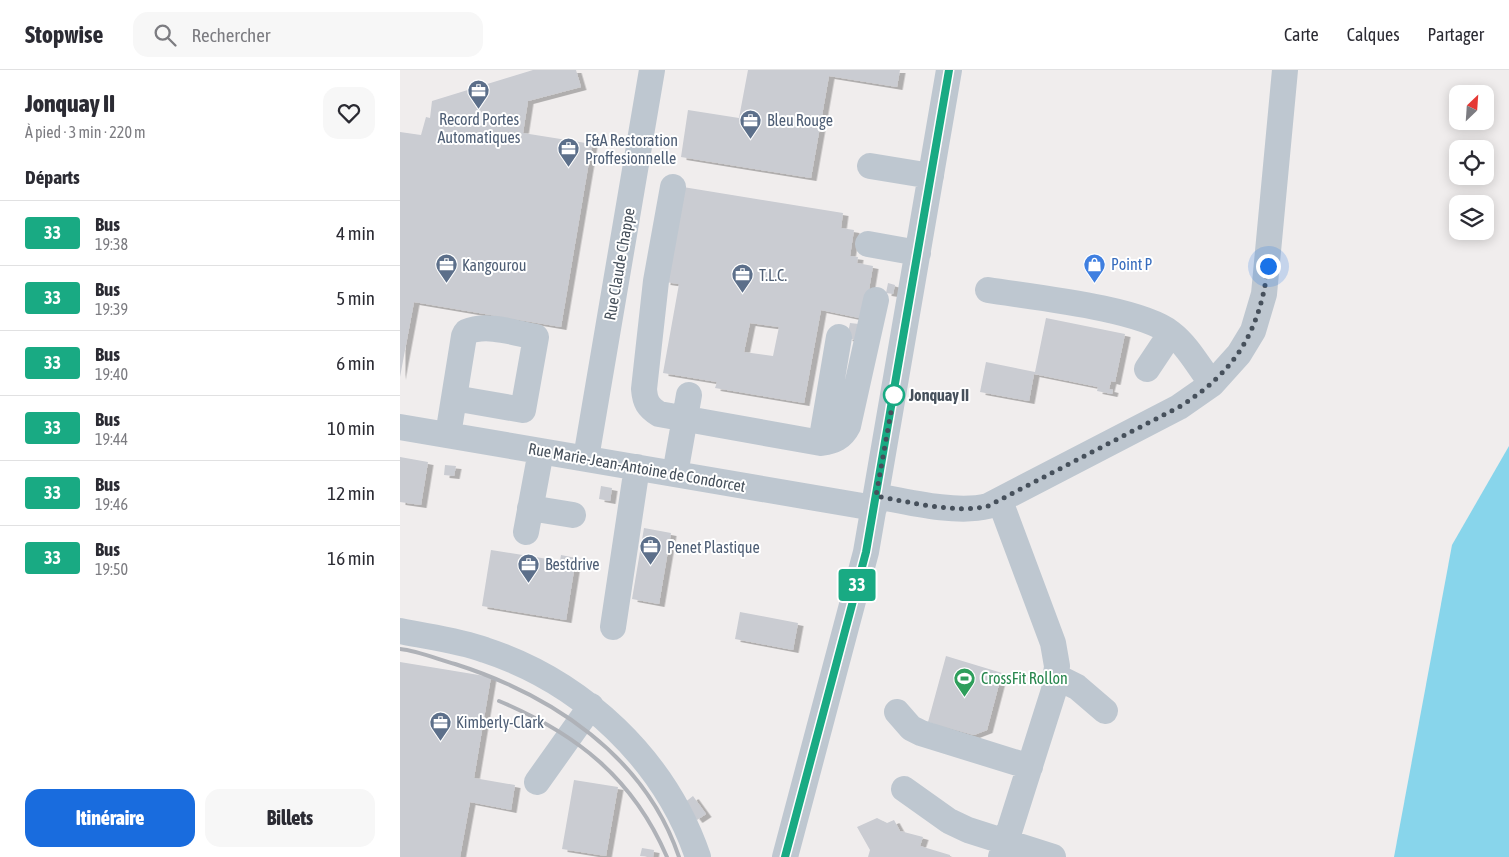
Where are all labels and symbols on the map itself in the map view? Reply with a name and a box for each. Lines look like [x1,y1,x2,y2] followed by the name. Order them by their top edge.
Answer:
[467,78,491,109] office icon: Record Portes Automatiques
[1449,85,1494,130] north arrow
[739,108,763,139] office icon: Bleu Rouge
[437,110,521,147] place label: Record Portes Automatiques
[767,111,833,130] place label: Bleu Rouge
[585,131,678,167] place label: F&A Restoration Proffesionnelle
[557,137,581,168] office icon: F&A Restoration Proffesionnelle
[600,206,639,322] street label: Rue Claude Chappe
[1083,252,1107,283] shop icon: Point P
[434,253,458,284] office icon: Kangourou
[1256,254,1281,279] your location
[1111,255,1152,273] place label: Point P
[462,256,527,275] place label: Kangourou
[731,263,755,294] office icon: T.L.C.
[759,266,787,284] place label: T.L.C.
[883,384,905,406] marker: Jonquay II
[908,386,969,404] place label: Jonquay II
[527,439,747,495] street label: Rue Marie-Jean-Antoine de Condorcet
[639,535,663,566] office icon: Penet Plastique
[667,538,760,557] place label: Penet Plastique
[517,552,541,583] office icon: Bestdrive
[545,555,600,573] place label: Bestdrive
[834,569,880,601] line badge: 33
[953,666,977,697] sports icon: CrossFit Rollon
[981,669,1068,687] place label: CrossFit Rollon
[428,710,452,741] office icon: Kimberly-Clark
[456,713,544,732] place label: Kimberly-Clark

